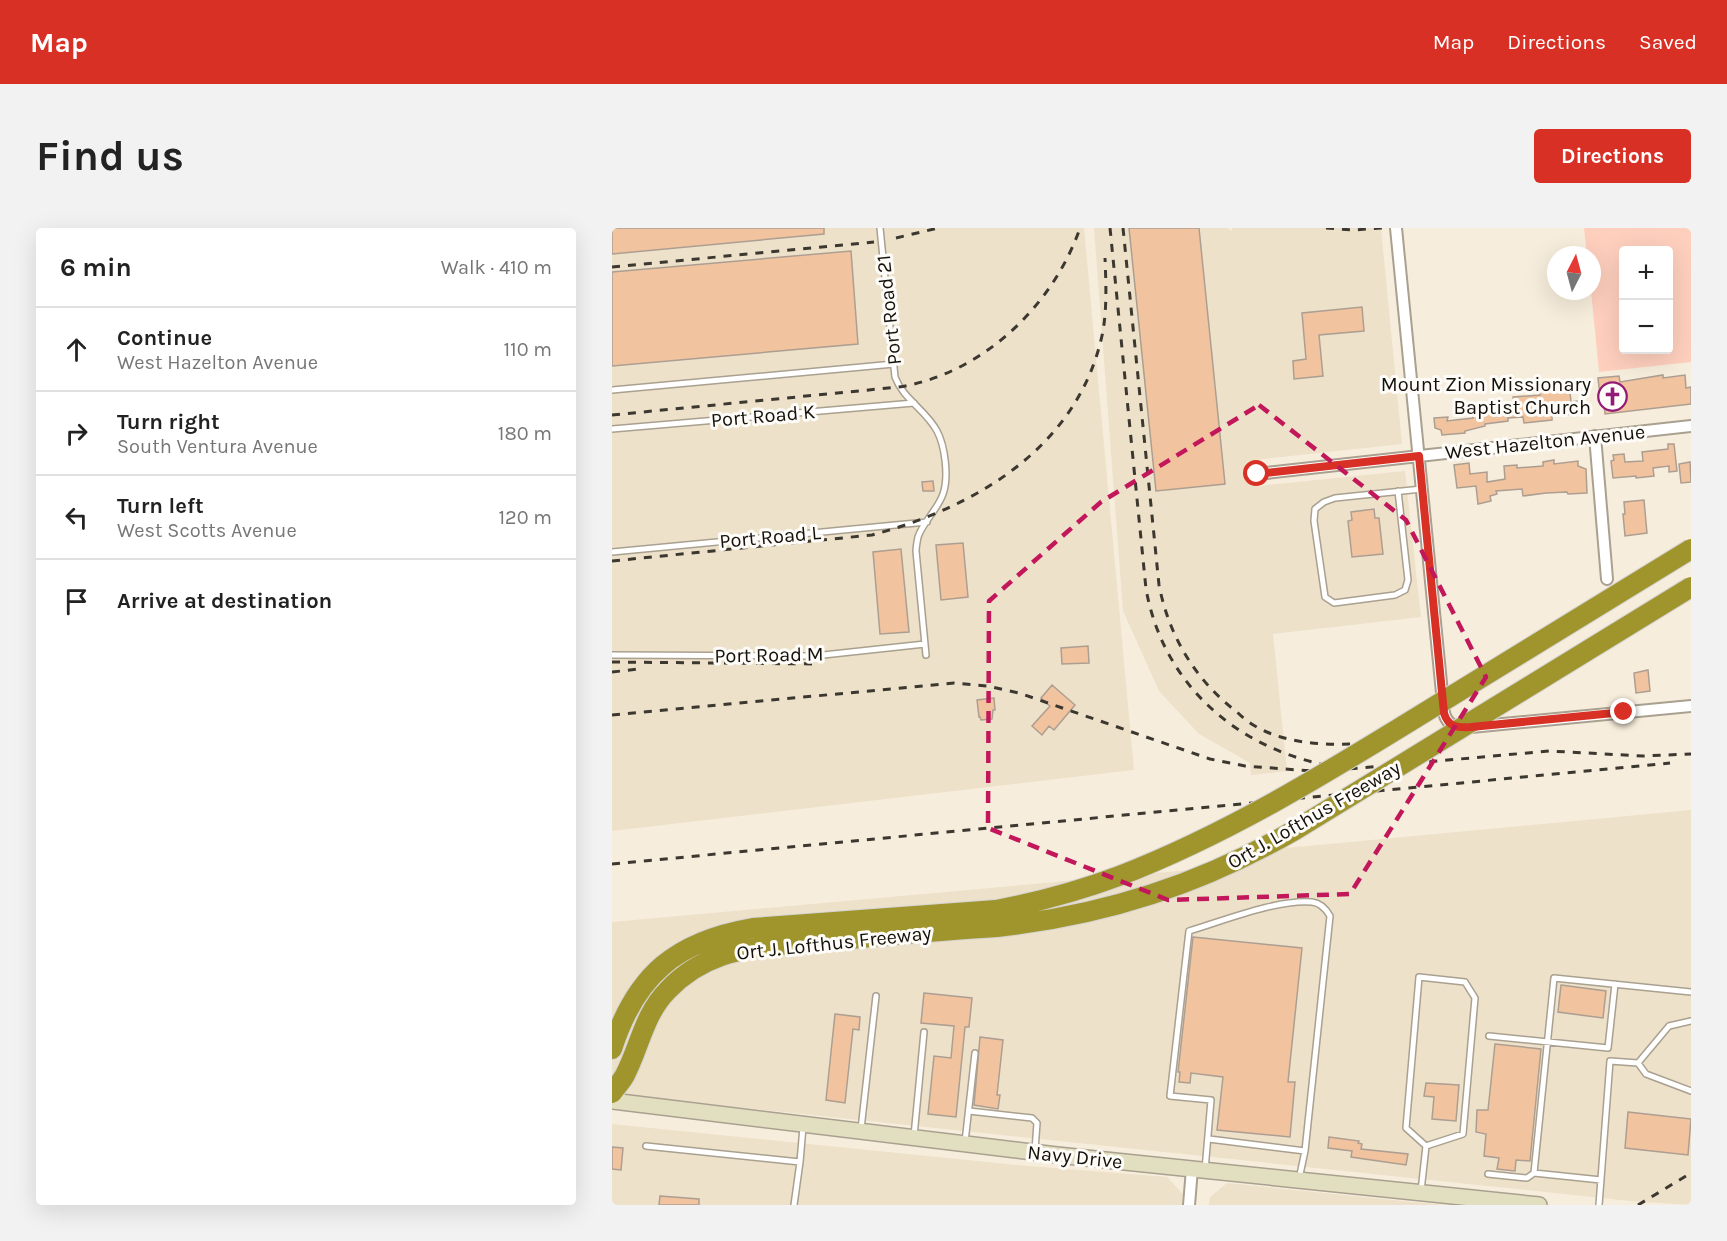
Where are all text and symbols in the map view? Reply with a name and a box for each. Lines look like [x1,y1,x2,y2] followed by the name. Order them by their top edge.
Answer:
[30,26,88,59] text: Map
[1433,30,1474,54] text: Map
[1507,30,1606,54] text: Directions
[1639,30,1697,54] text: Saved
[1534,129,1691,183] button: Directions
[36,131,184,181] text: Find us
[1547,246,1601,300] north arrow
[1619,246,1673,354] map controls
[1619,246,1673,300] button: +
[60,252,132,283] text: 6 min
[872,254,906,366] street label: Port Road 21
[441,256,552,279] text: Walk · 410 m
[1619,300,1673,354] button: −
[117,325,212,351] text: Continue
[60,333,93,366] icon: ahead
[503,338,552,361] text: 110 m
[117,351,318,374] text: West Hazelton Avenue
[1381,373,1591,419] place label: Mount Zion Missionary Baptist Church
[1596,380,1628,412] church icon: Mount Zion Missionary Baptist Church
[710,400,816,432] street label: Port Road K
[117,409,220,435] text: Turn right
[60,417,93,450] icon: right
[1444,420,1646,464] street label: West Hazelton Avenue
[498,422,552,445] text: 180 m
[117,435,318,458] text: South Ventura Avenue
[1243,460,1269,486] route start
[117,493,204,519] text: Turn left
[60,501,93,534] icon: left
[498,506,552,529] text: 120 m
[117,519,297,542] text: West Scotts Avenue
[718,521,822,553] street label: Port Road L
[60,585,93,618] icon: arrive
[117,588,332,614] text: Arrive at destination
[714,643,824,667] street label: Port Road M
[1610,698,1636,724] route end
[1223,756,1405,874] street label: Ort J. Lofthus Freeway
[735,921,933,965] street label: Ort J. Lofthus Freeway
[1026,1141,1124,1173] street label: Navy Drive

